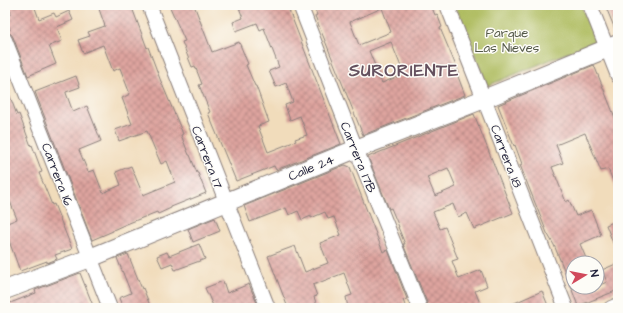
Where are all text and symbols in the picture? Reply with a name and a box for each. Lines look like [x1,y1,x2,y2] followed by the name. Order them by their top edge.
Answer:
[475,24,540,57] park label: Parque Las Nieves
[348,59,459,83] district label: SURORIENTE
[336,119,380,196] street label: Carrera 17B
[486,122,527,191] street label: Carrera 18
[187,123,227,191] street label: Carrera 17
[37,140,77,208] street label: Carrera 16
[286,150,337,185] street label: Calle 24
[565,255,605,295] north arrow
[586,269,602,278] text: N

